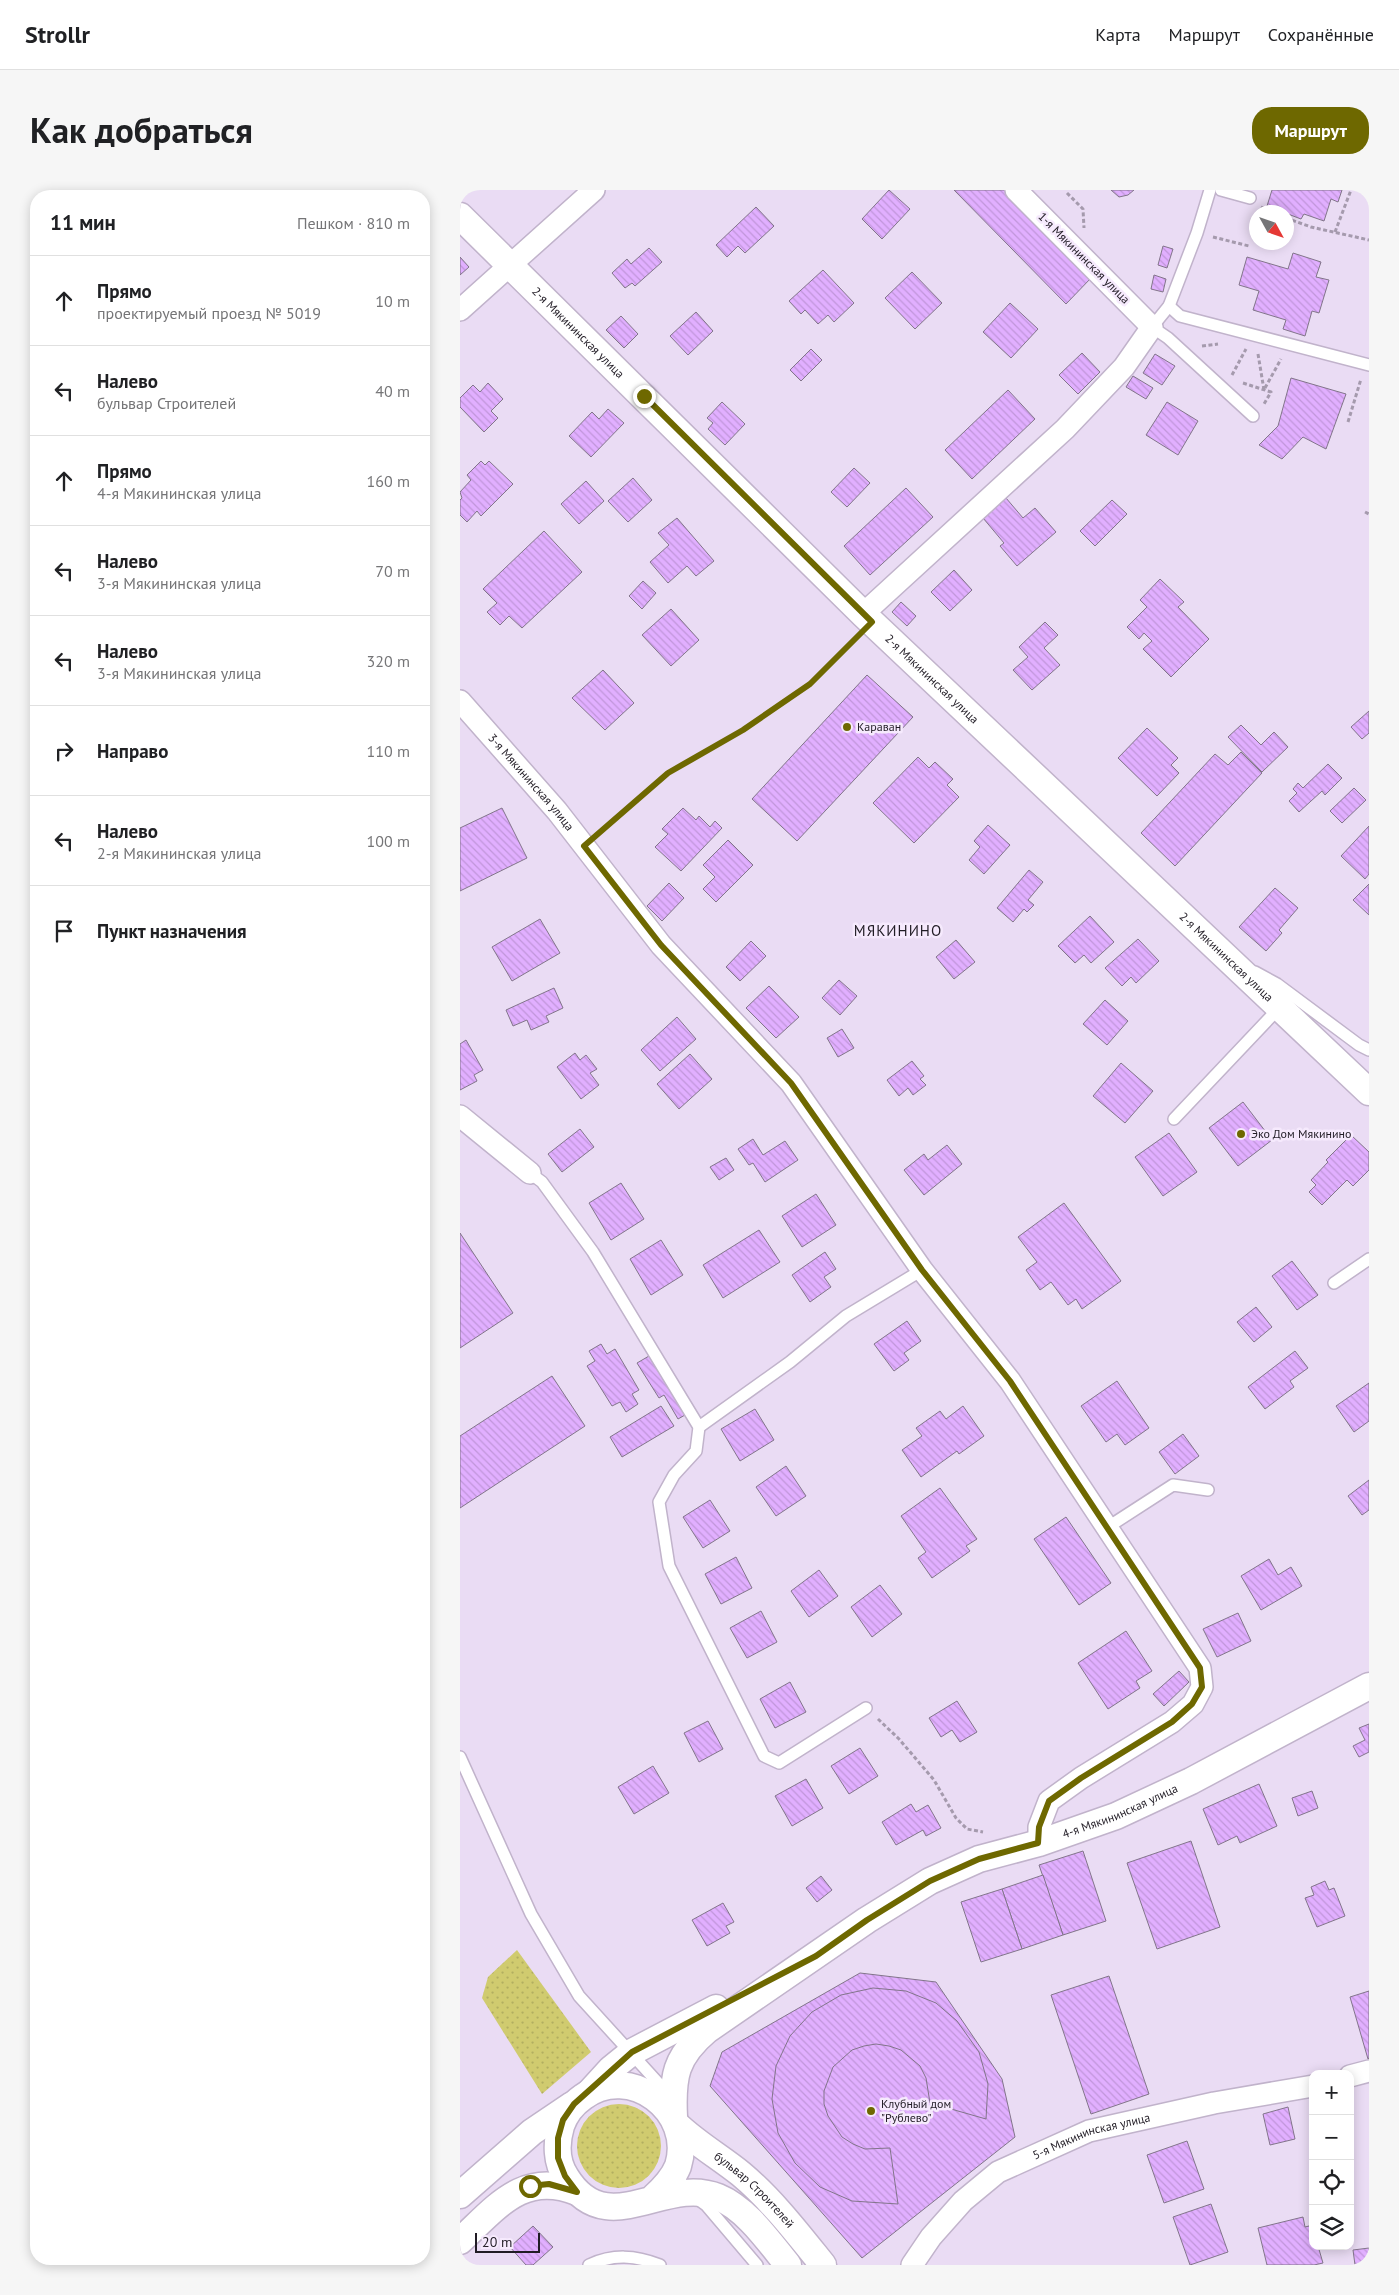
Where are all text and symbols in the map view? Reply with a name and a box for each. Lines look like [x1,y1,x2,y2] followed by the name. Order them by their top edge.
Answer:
[25,19,90,50] text: Strollr
[1095,23,1141,46] text: Карта
[1169,23,1240,46] text: Маршрут
[1268,23,1374,46] text: Сохранённые
[30,107,253,153] text: Как добраться
[1252,107,1369,154] button: Маршрут
[1249,205,1294,250] north arrow
[50,209,116,236] text: 11 мин
[1035,209,1133,307] street label: 1-я Мякининская улица
[297,213,410,233] text: Пешком · 810 m
[97,279,152,303] text: Прямо
[529,284,628,381] street label: 2-я Мякининская улица
[50,287,78,315] icon: ahead
[375,291,410,311] text: 10 m
[97,303,321,323] text: проектируемый проезд № 5019
[97,369,158,393] text: Налево
[50,377,78,405] icon: left
[375,381,410,401] text: 40 m
[633,385,656,408] route end
[97,393,236,413] text: бульвар Строителей
[97,459,152,483] text: Прямо
[50,467,78,495] icon: ahead
[367,471,410,491] text: 160 m
[97,483,261,503] text: 4-я Мякининская улица
[97,549,158,573] text: Налево
[50,557,78,585] icon: left
[375,561,410,581] text: 70 m
[97,573,261,593] text: 3-я Мякининская улица
[882,631,982,726] street label: 2-я Мякининская улица
[97,639,158,663] text: Налево
[50,647,78,675] icon: left
[367,651,410,671] text: 320 m
[97,663,261,683] text: 3-я Мякининская улица
[857,719,901,734] place label: Караван
[841,721,853,733] marker: Караван
[485,730,577,834] street label: 3-я Мякининская улица
[50,737,78,765] icon: right
[97,739,168,763] text: Направо
[367,741,410,761] text: 110 m
[97,819,158,843] text: Налево
[50,827,78,855] icon: left
[367,831,410,851] text: 100 m
[97,843,261,863] text: 2-я Мякининская улица
[1176,909,1277,1005] street label: 2-я Мякининская улица
[50,917,78,945] icon: arrive
[97,919,247,943] text: Пункт назначения
[854,921,942,940] district label: МЯКИНИНО
[1251,1126,1351,1141] place label: Эко Дом Мякинино
[1235,1128,1247,1140] marker: Эко Дом Мякинино
[1060,1780,1180,1841] street label: 4-я Мякининская улица
[1309,2070,1354,2250] map controls
[1309,2070,1354,2115] button: +
[881,2096,951,2125] place label: Клубный дом "Рублево"
[865,2105,877,2117] marker: Клубный дом "Рублево"
[1030,2110,1152,2162] street label: 5-я Мякининская улица
[1309,2115,1354,2160] button: −
[711,2148,798,2231] street label: бульвар Строителей
[1309,2160,1354,2205] button: locate
[519,2175,542,2198] route start
[1309,2205,1354,2250] button: layers
[475,2230,540,2253] scale bar
[482,2233,512,2251] text: 20 m

